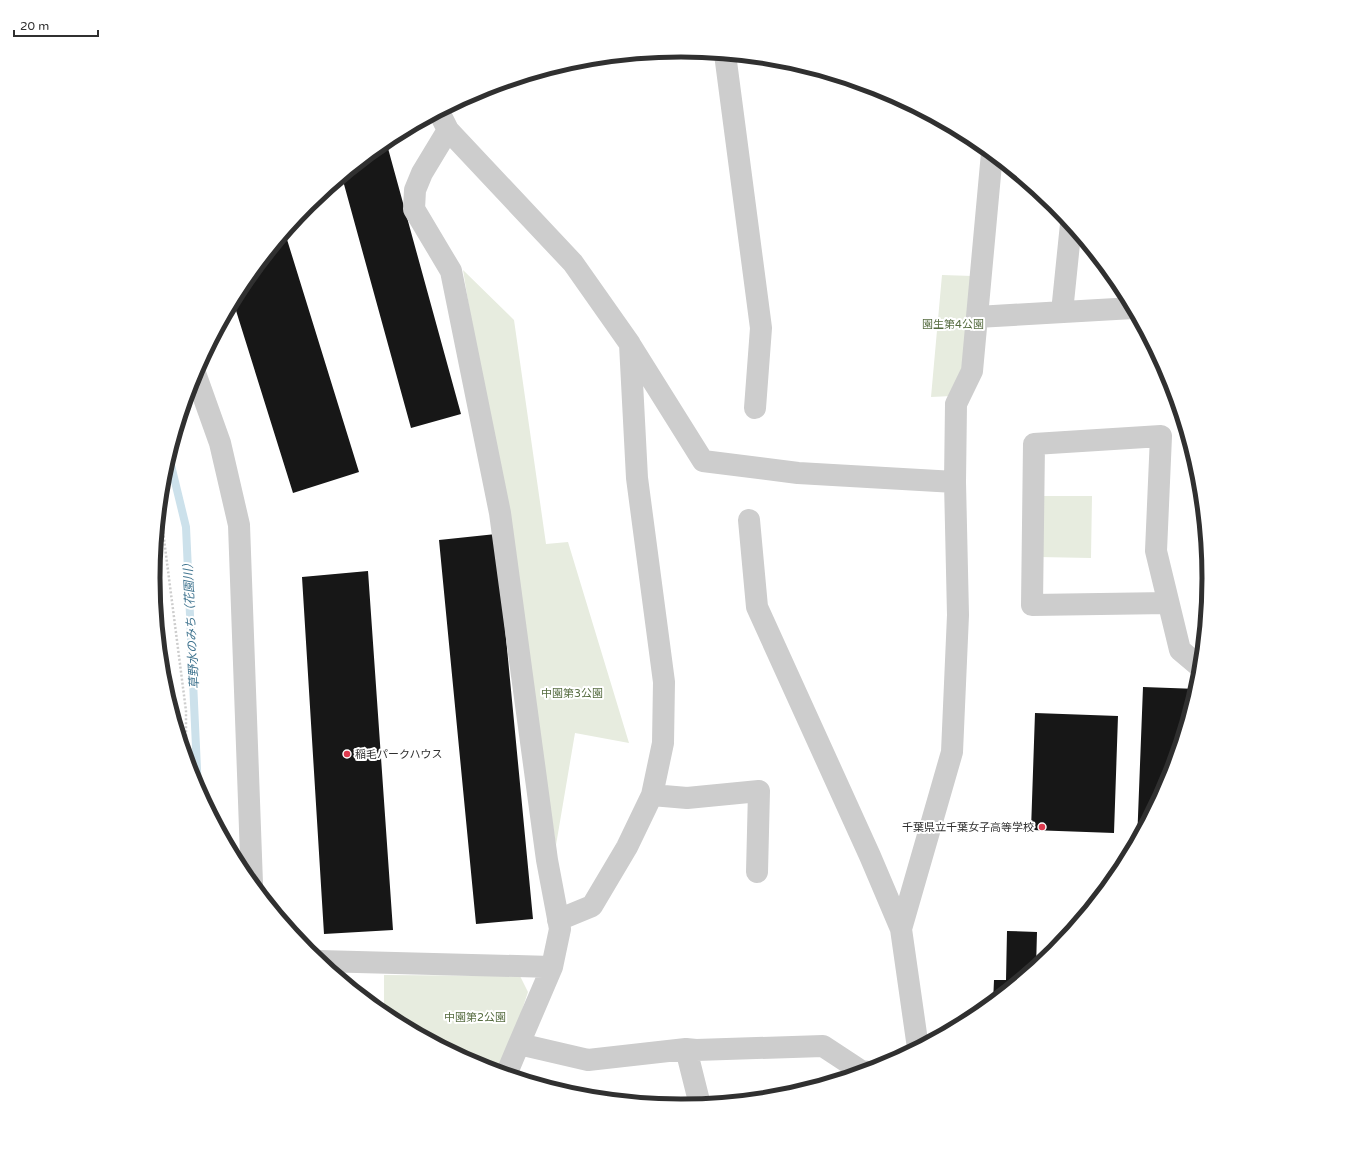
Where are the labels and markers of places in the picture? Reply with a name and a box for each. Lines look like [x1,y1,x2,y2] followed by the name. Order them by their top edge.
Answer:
[355,748,442,761] place label: 稲毛パークハウス
[342,749,352,759] marker: 稲毛パークハウス
[902,821,1034,834] place label: 千葉県立千葉女子高等学校
[1037,822,1047,832] marker: 千葉県立千葉女子高等学校

